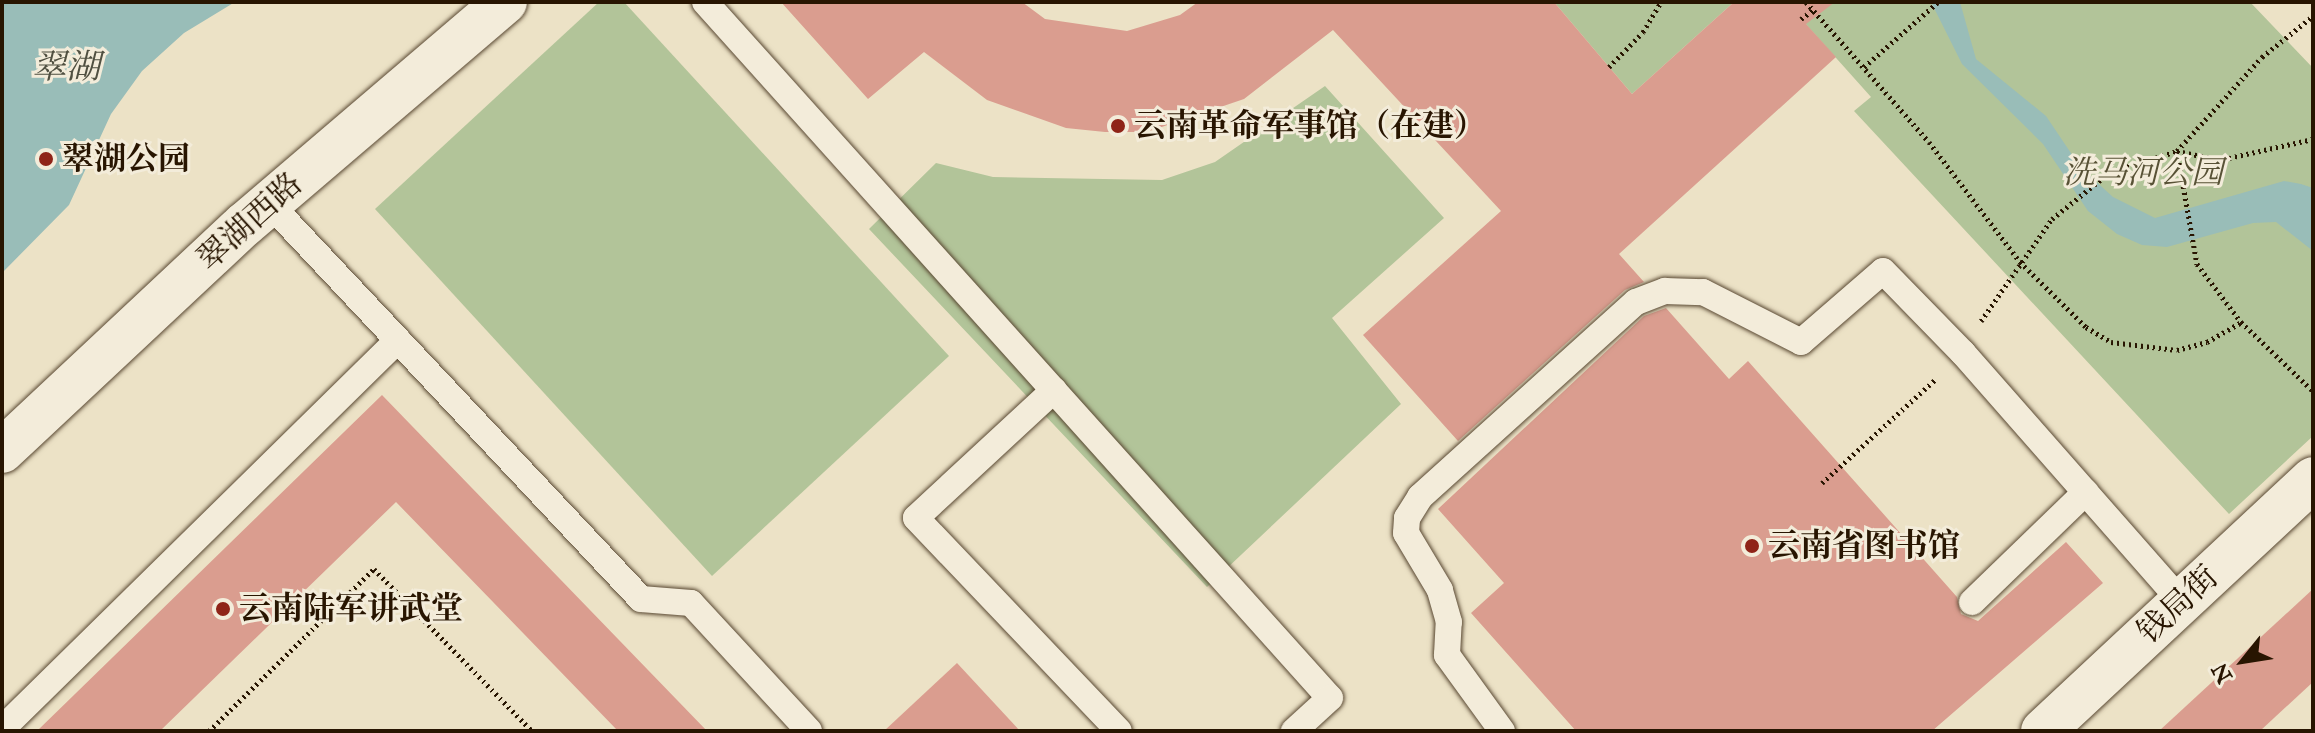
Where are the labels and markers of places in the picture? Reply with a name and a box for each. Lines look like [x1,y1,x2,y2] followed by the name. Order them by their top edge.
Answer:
[1134,107,1486,145] place label: 云南革命军事馆（在建）
[1109,117,1127,135] marker: 云南革命军事馆（在建）
[62,140,190,178] place label: 翠湖公园
[37,150,55,168] marker: 翠湖公园
[1768,527,1960,565] place label: 云南省图书馆
[1743,537,1761,555] marker: 云南省图书馆
[239,590,463,628] place label: 云南陆军讲武堂
[214,600,232,618] marker: 云南陆军讲武堂

